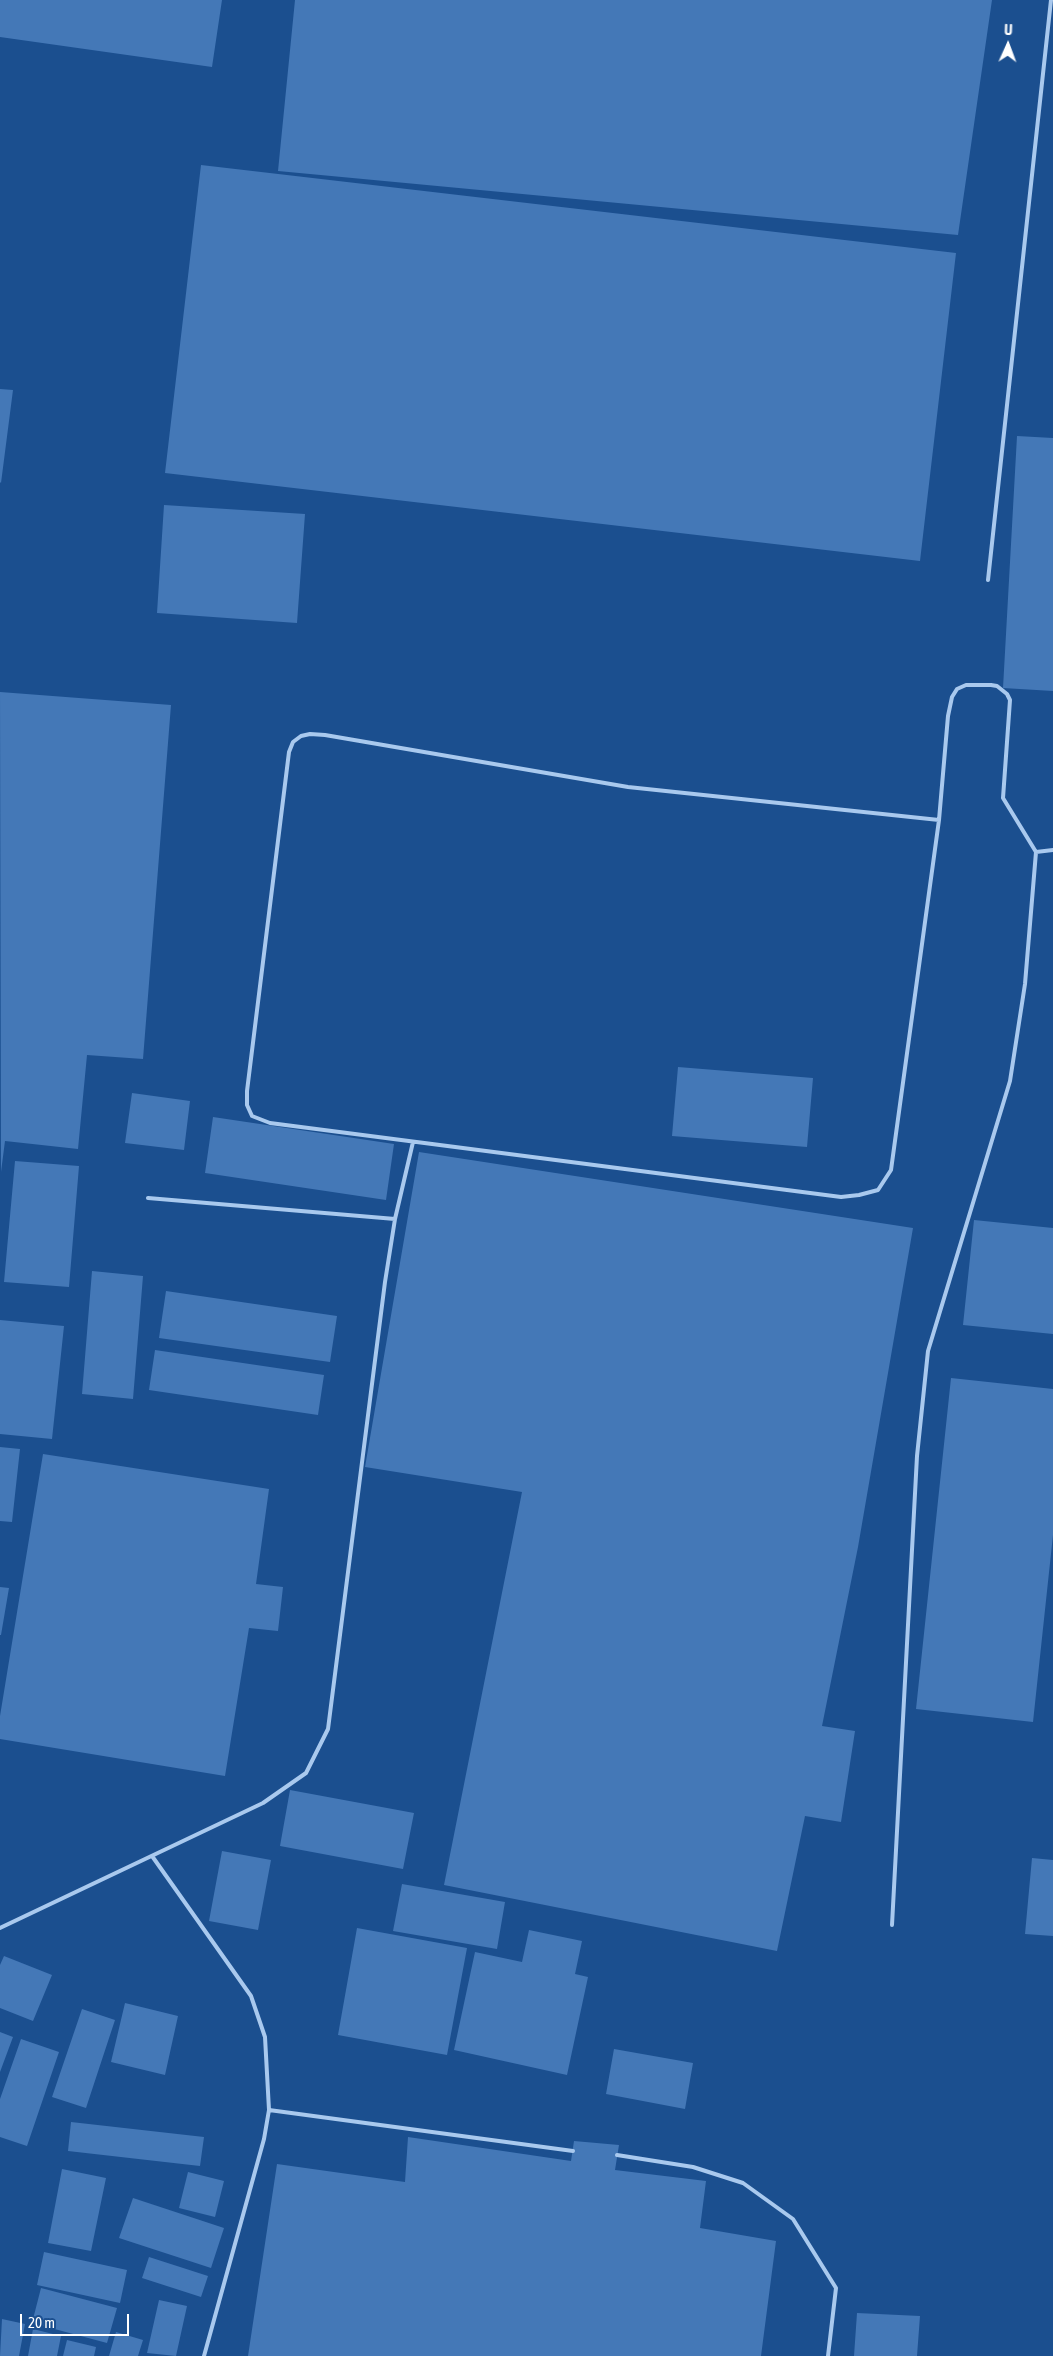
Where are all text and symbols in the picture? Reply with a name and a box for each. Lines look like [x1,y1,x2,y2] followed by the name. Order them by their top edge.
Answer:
[983,20,1033,70] north arrow
[1004,22,1013,38] text: U
[22,2304,131,2336] scale bar
[28,2314,55,2331] text: 20 m

